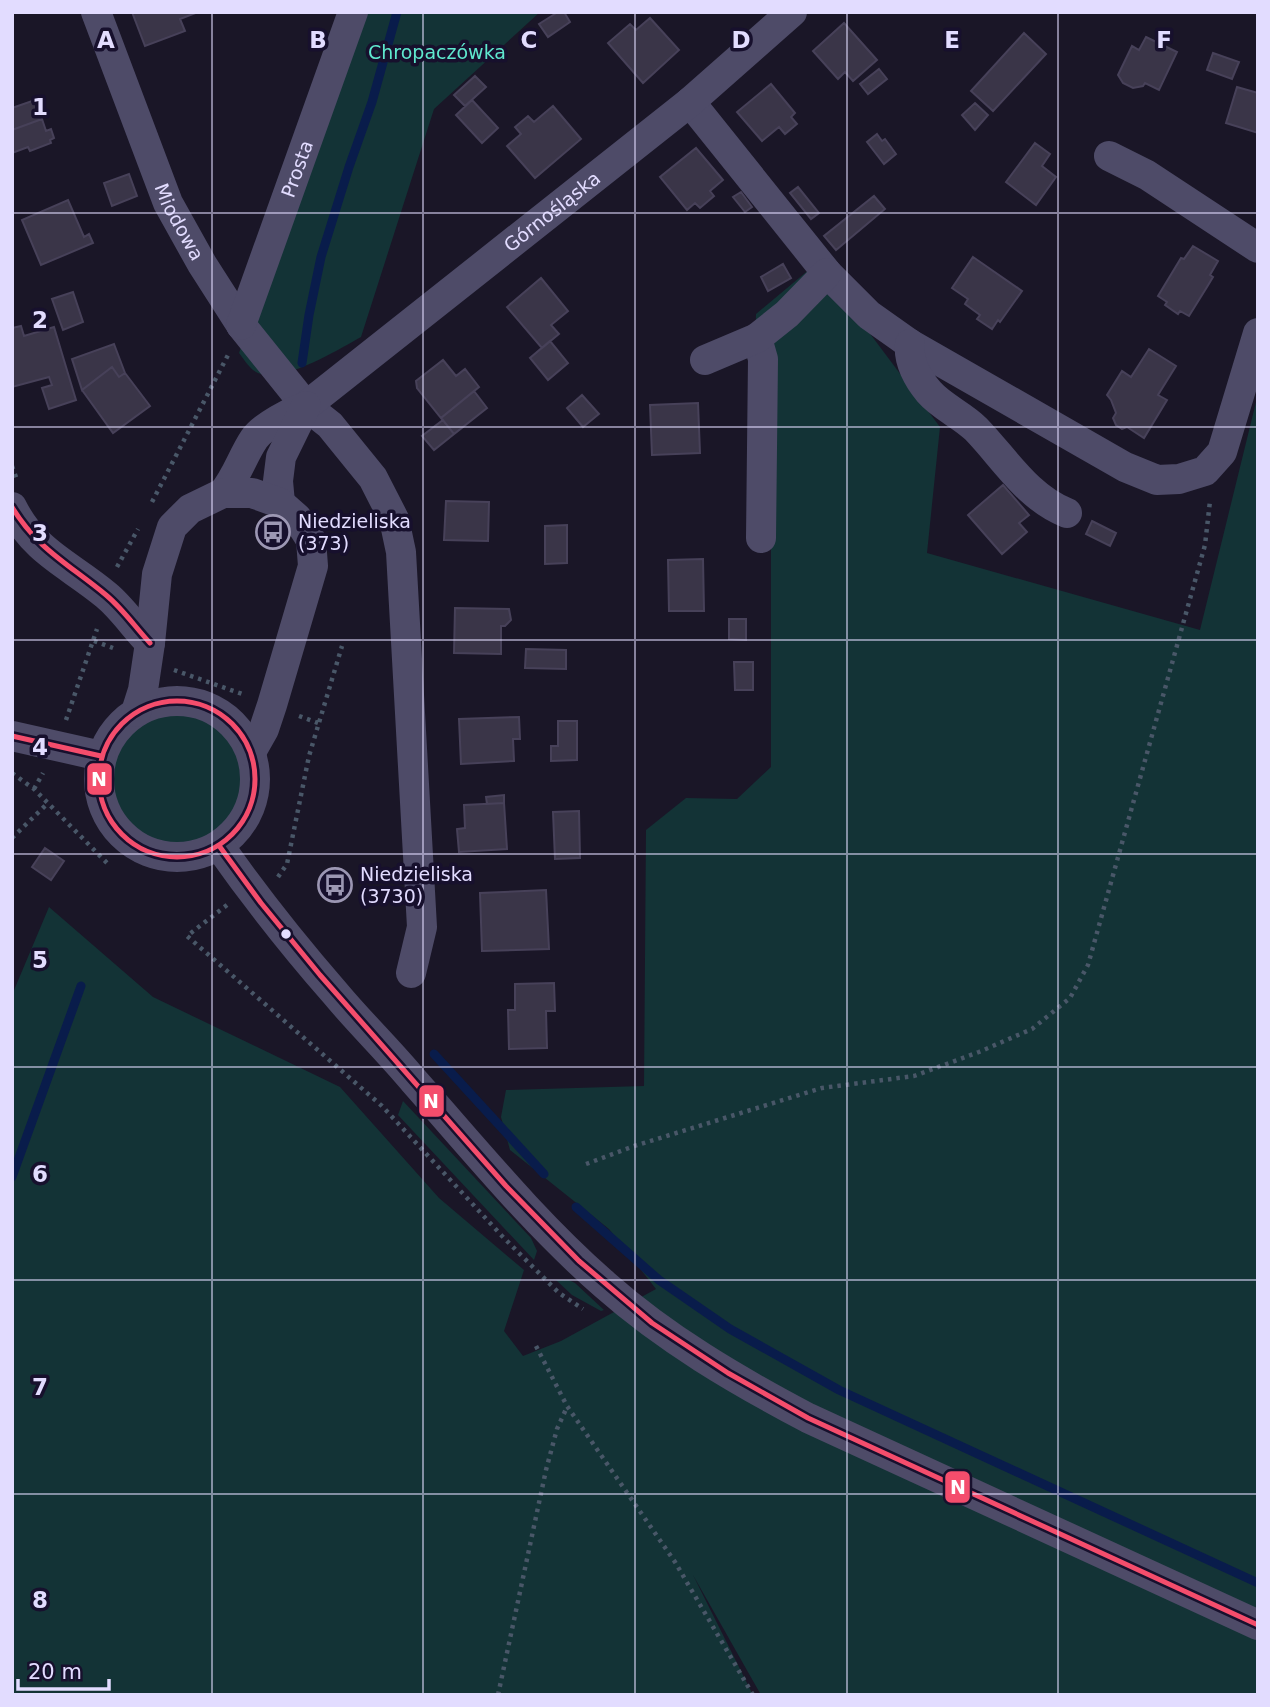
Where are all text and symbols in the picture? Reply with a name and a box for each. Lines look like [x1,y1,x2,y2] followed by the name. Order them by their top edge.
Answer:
[97,27,115,53] text: A
[309,27,327,53] text: B
[521,27,537,53] text: C
[731,27,751,53] text: D
[944,27,960,53] text: E
[1156,27,1172,53] text: F
[368,41,506,63] park label: Chropaczówka
[32,94,48,120] text: 1
[277,137,317,200] street label: Prosta
[499,167,604,256] street label: Górnośląska
[151,180,209,264] street label: Miodowa
[32,307,48,333] text: 2
[298,510,411,554] place label: Niedzieliska (373)
[254,513,292,551] bus stop icon: Niedzieliska (373)
[32,520,48,546] text: 3
[32,734,48,760] text: 4
[86,762,113,796] line badge: N
[91,768,107,790] text: N
[360,863,473,907] place label: Niedzieliska (3730)
[316,866,354,904] bus stop icon: Niedzieliska (3730)
[279,927,293,941] unlabelled marker
[32,947,48,973] text: 5
[418,1084,445,1118] line badge: N
[423,1090,439,1112] text: N
[32,1161,48,1187] text: 6
[32,1374,48,1400] text: 7
[944,1470,971,1504] line badge: N
[950,1476,966,1498] text: N
[32,1587,48,1613] text: 8
[18,1648,108,1692] scale bar
[28,1660,82,1684] text: 20 m

